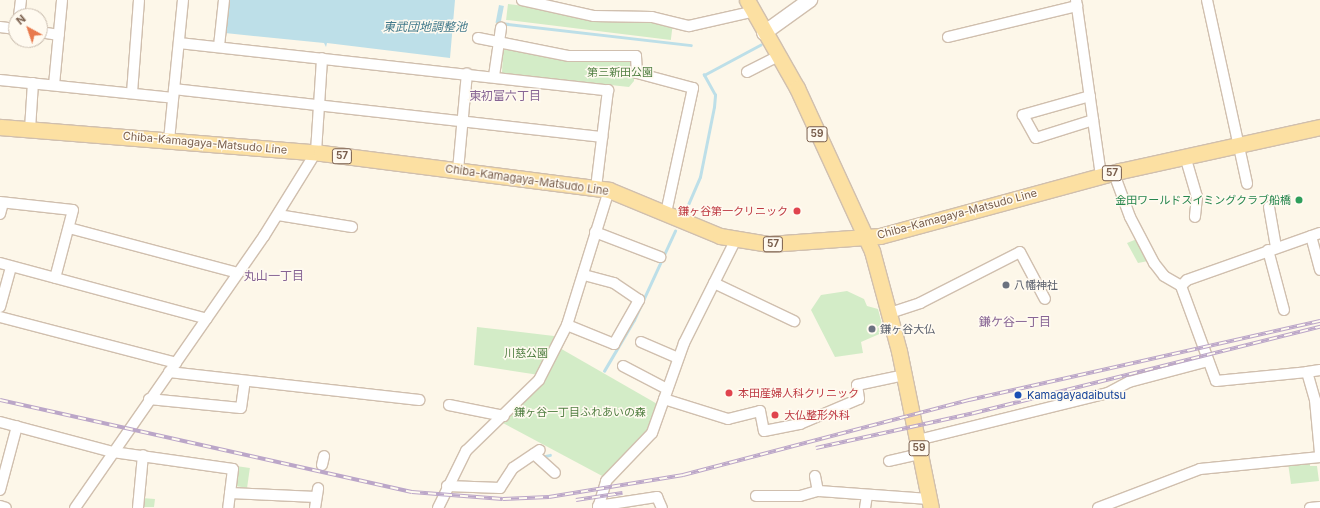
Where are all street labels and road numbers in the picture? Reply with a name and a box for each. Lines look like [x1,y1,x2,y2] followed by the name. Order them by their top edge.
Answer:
[806,126,828,142] road number: 59
[122,129,288,157] street label: Chiba-Kamagaya-Matsudo Line
[331,148,353,164] road number: 57
[444,162,610,198] street label: Chiba-Kamagaya-Matsudo Line
[1101,165,1123,181] road number: 57
[876,186,1038,242] street label: Chiba-Kamagaya-Matsudo Line
[762,236,784,252] road number: 57
[908,440,930,456] road number: 59

